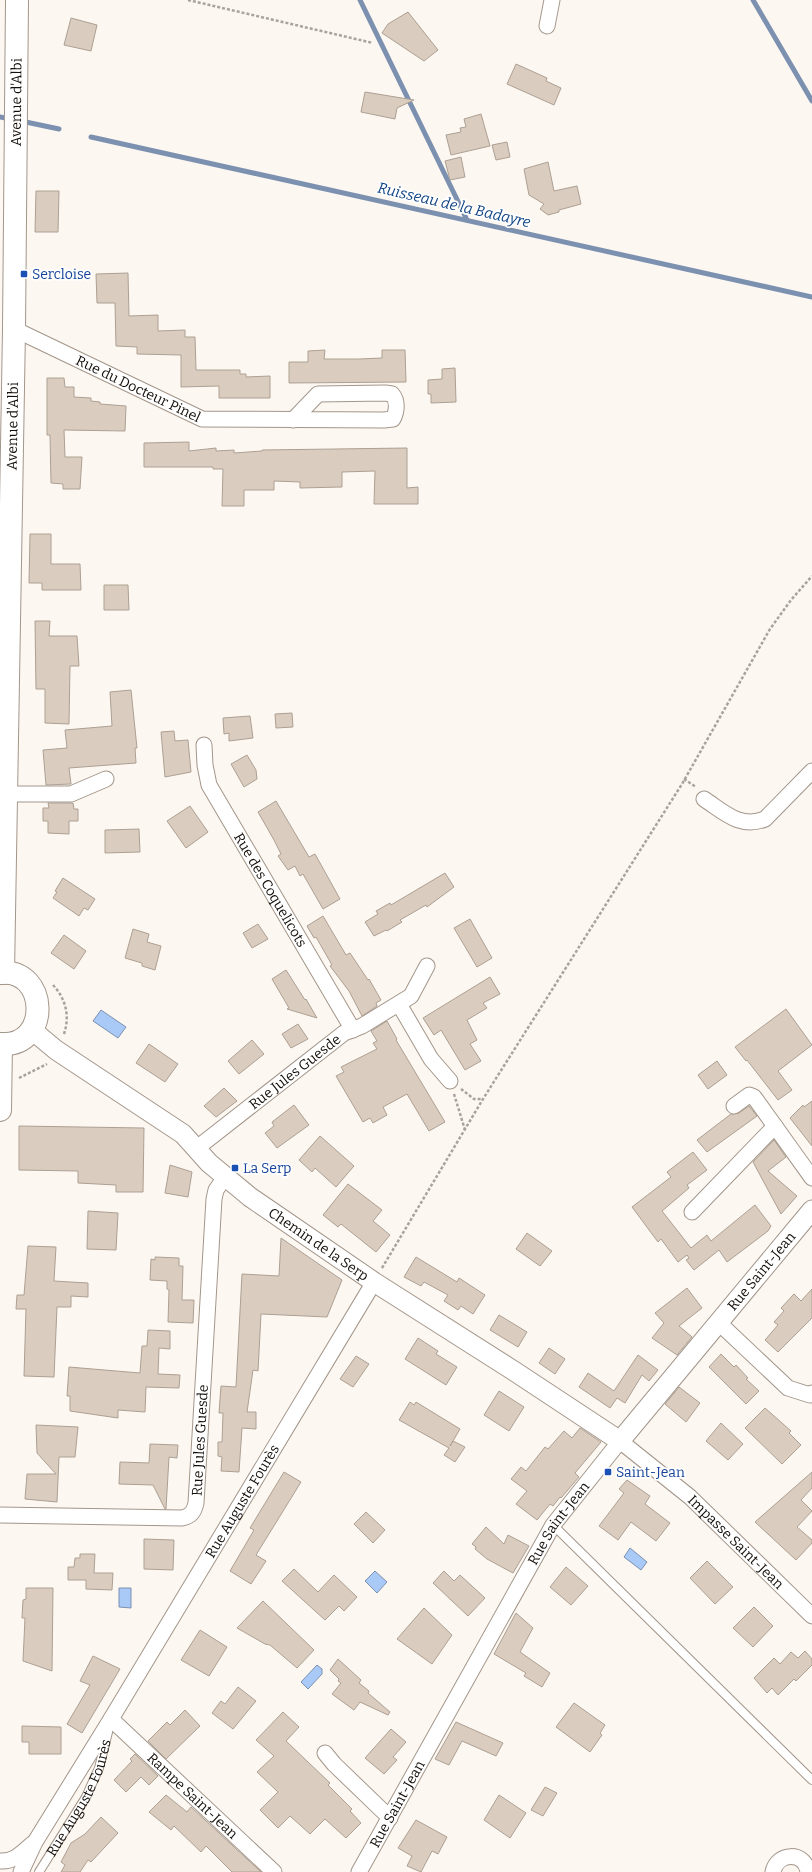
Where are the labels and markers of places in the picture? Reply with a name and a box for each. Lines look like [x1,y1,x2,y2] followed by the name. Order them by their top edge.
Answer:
[32,266,91,283] place label: Sercloise
[19,269,29,279] marker: Sercloise
[243,1160,291,1177] place label: La Serp
[230,1163,240,1173] marker: La Serp
[616,1464,685,1481] place label: Saint-Jean
[603,1467,613,1477] marker: Saint-Jean

